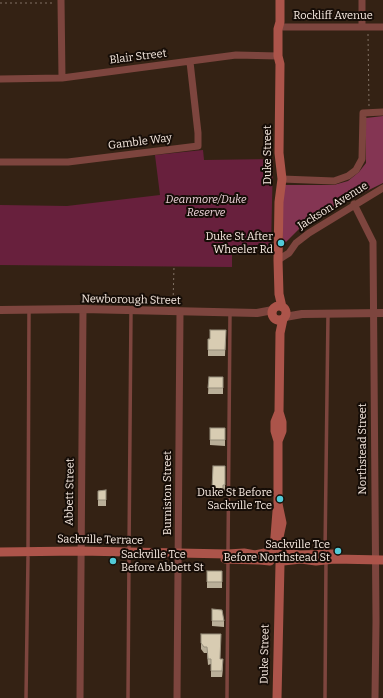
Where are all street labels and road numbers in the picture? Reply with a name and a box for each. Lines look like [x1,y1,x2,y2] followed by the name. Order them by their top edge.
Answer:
[293,9,373,23] street label: Rockliff Avenue
[109,47,167,67] street label: Blair Street
[261,125,275,185] street label: Duke Street
[107,132,173,152] street label: Gamble Way
[296,179,370,233] street label: Jackson Avenue
[81,293,181,307] street label: Newborough Street
[356,403,370,495] street label: Northstead Street
[161,451,175,535] street label: Burniston Street
[63,458,77,526] street label: Abbett Street
[57,533,143,547] street label: Sackville Terrace
[258,624,272,684] street label: Duke Street

